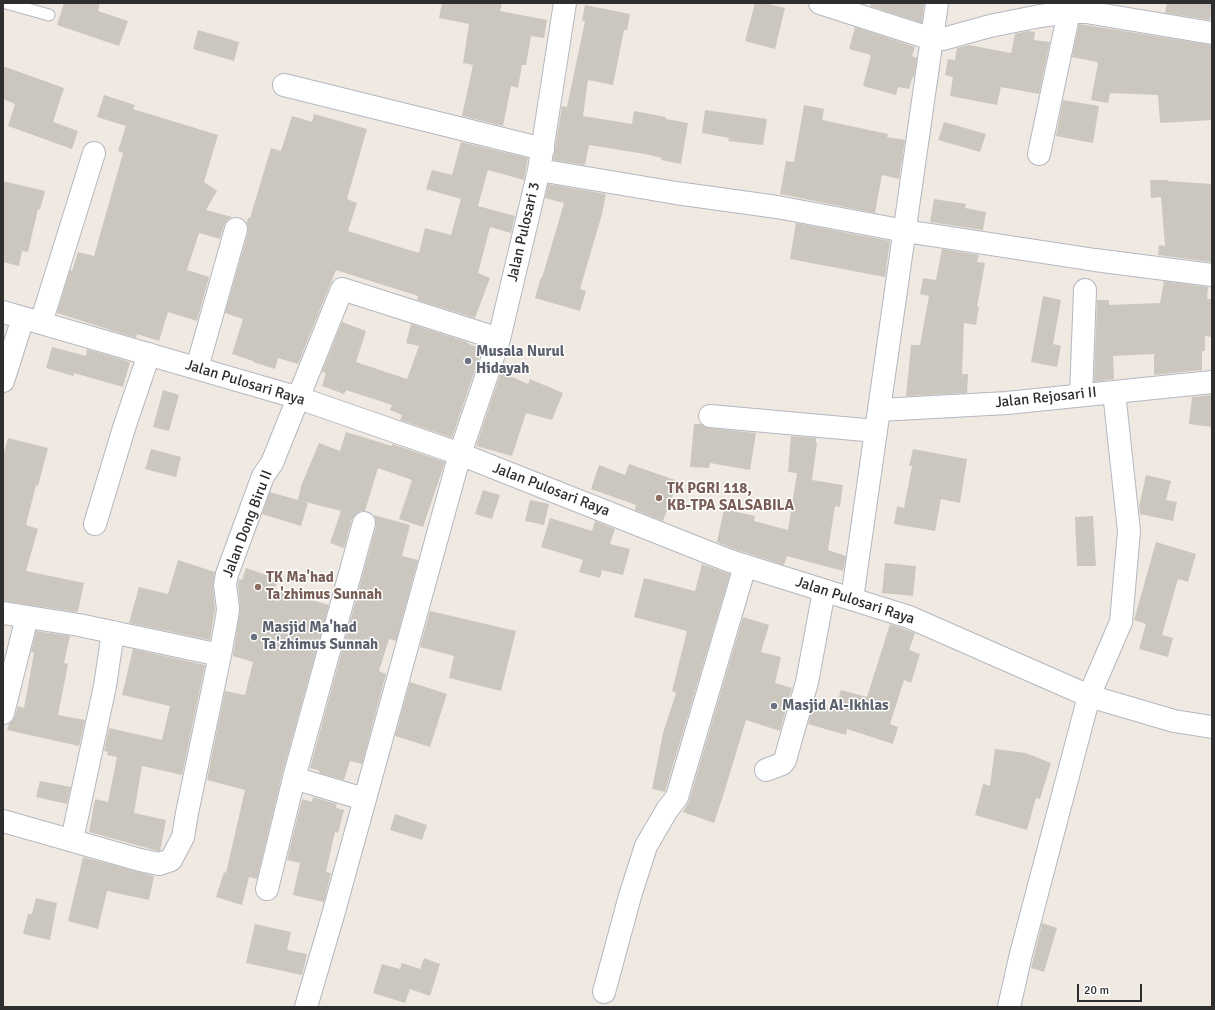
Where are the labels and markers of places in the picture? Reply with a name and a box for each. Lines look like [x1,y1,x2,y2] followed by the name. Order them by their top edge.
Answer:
[476,343,564,378] place label: Musala Nurul Hidayah
[463,356,473,366] marker: Musala Nurul Hidayah
[667,480,794,515] place label: TK PGRI 118, KB-TPA SALSABILA
[654,493,664,503] marker: TK PGRI 118, KB-TPA SALSABILA
[266,569,382,604] place label: TK Ma'had Ta'zhimus Sunnah
[253,582,263,592] marker: TK Ma'had Ta'zhimus Sunnah
[262,619,378,654] place label: Masjid Ma'had Ta'zhimus Sunnah
[249,632,259,642] marker: Masjid Ma'had Ta'zhimus Sunnah
[782,697,889,715] place label: Masjid Al-Ikhlas
[769,701,779,711] marker: Masjid Al-Ikhlas

